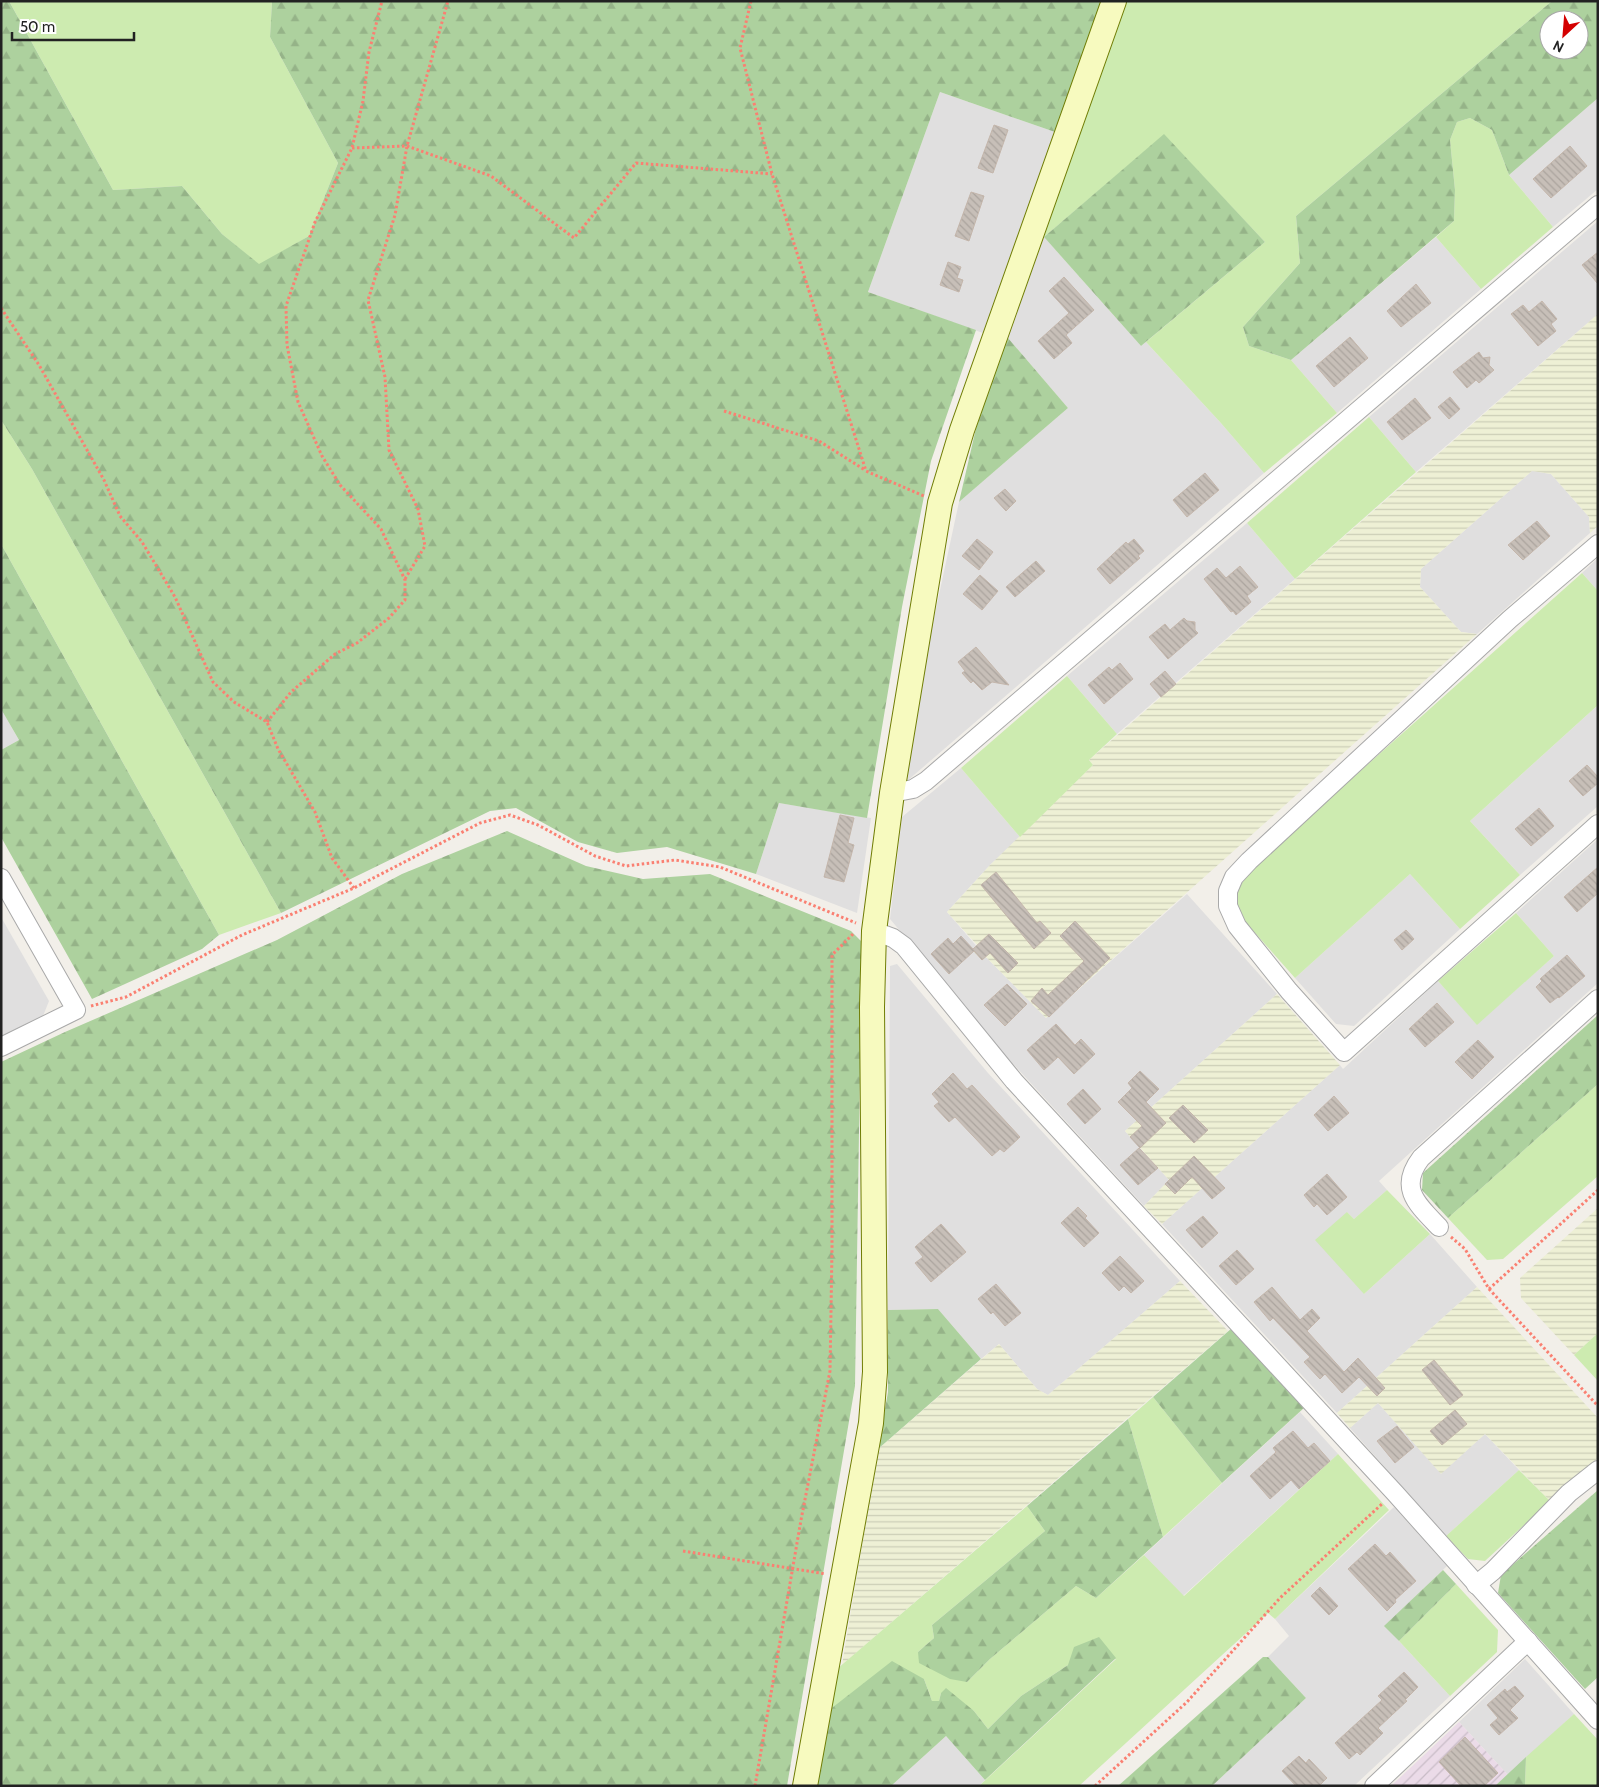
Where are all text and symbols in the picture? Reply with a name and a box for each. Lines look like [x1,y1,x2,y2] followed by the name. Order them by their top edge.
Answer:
[12,10,135,42] scale bar
[1539,10,1589,60] north arrow
[20,18,55,36] text: 50 m
[1550,36,1567,57] text: N

